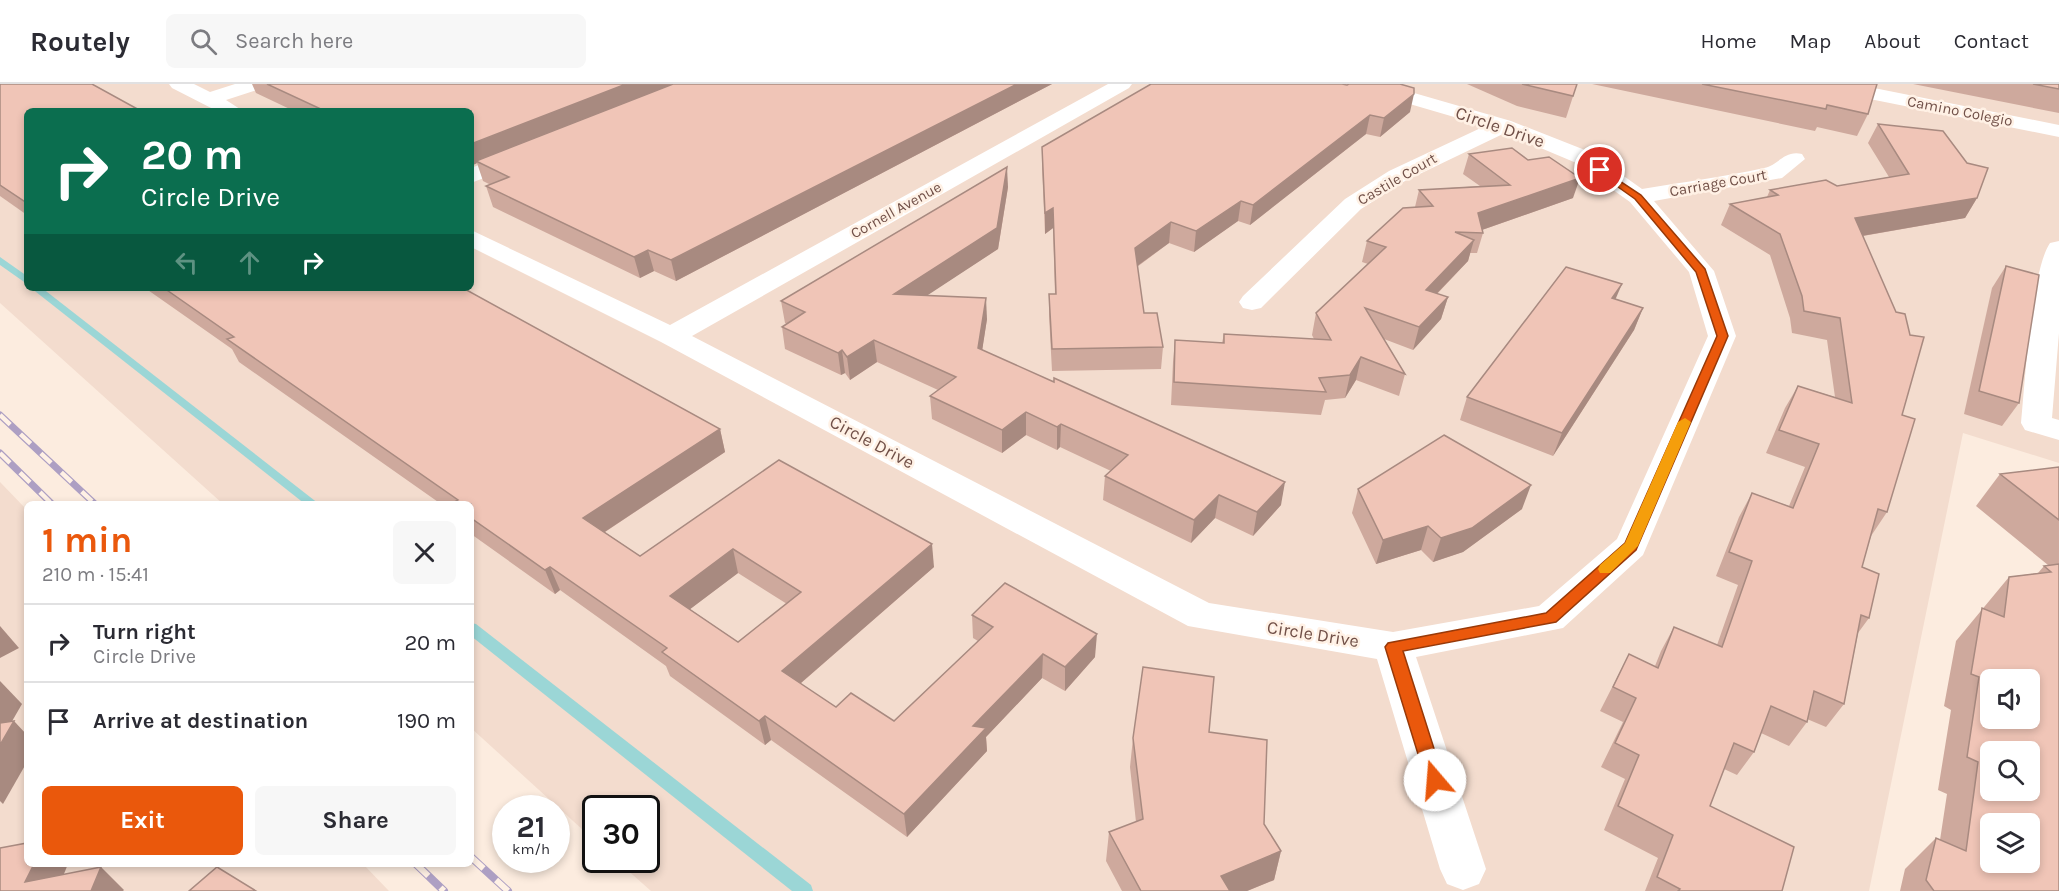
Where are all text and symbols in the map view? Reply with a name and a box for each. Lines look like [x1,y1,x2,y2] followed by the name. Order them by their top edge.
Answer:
[166,14,586,68] search box
[30,25,130,58] text: Routely
[187,25,220,58] icon: search
[235,28,353,54] text: Search here
[1701,29,1757,53] text: Home
[1790,29,1831,53] text: Map
[1864,29,1921,53] text: About
[1954,29,2029,53] text: Contact
[1906,92,2014,130] street label: Camino Colegio
[1453,101,1547,153] street label: Circle Drive
[141,130,243,180] text: 20 m
[42,132,120,210] icon: right
[1574,144,1625,195] pin
[1354,149,1440,209] street label: Castile Court
[1583,153,1616,186] icon: arrive
[1668,166,1768,200] street label: Carriage Court
[848,178,944,242] street label: Cornell Avenue
[141,181,280,213] text: Circle Drive
[170,246,203,279] icon: left
[233,246,266,279] icon: ahead
[296,246,329,279] icon: right
[826,411,918,473] street label: Circle Drive
[42,519,132,561] text: 1 min
[393,521,456,584] button: close
[42,563,149,586] text: 210 m · 15:41
[1265,616,1361,652] street label: Circle Drive
[93,619,196,645] text: Turn right
[42,627,75,660] icon: right
[404,630,456,656] text: 20 m
[93,645,196,668] text: Circle Drive
[1980,669,2040,873] map controls
[1980,669,2040,729] button: sound
[42,705,75,738] icon: arrive
[93,708,308,734] text: Arrive at destination
[397,708,456,734] text: 190 m
[1980,741,2040,801] button: search
[1403,748,1467,812] position arrow
[42,786,243,855] button: Exit
[255,786,456,855] button: Share
[582,795,660,873] speed limit sign: 30
[517,809,545,845] text: 21
[1980,813,2040,873] button: layers
[512,840,550,858] text: km/h

